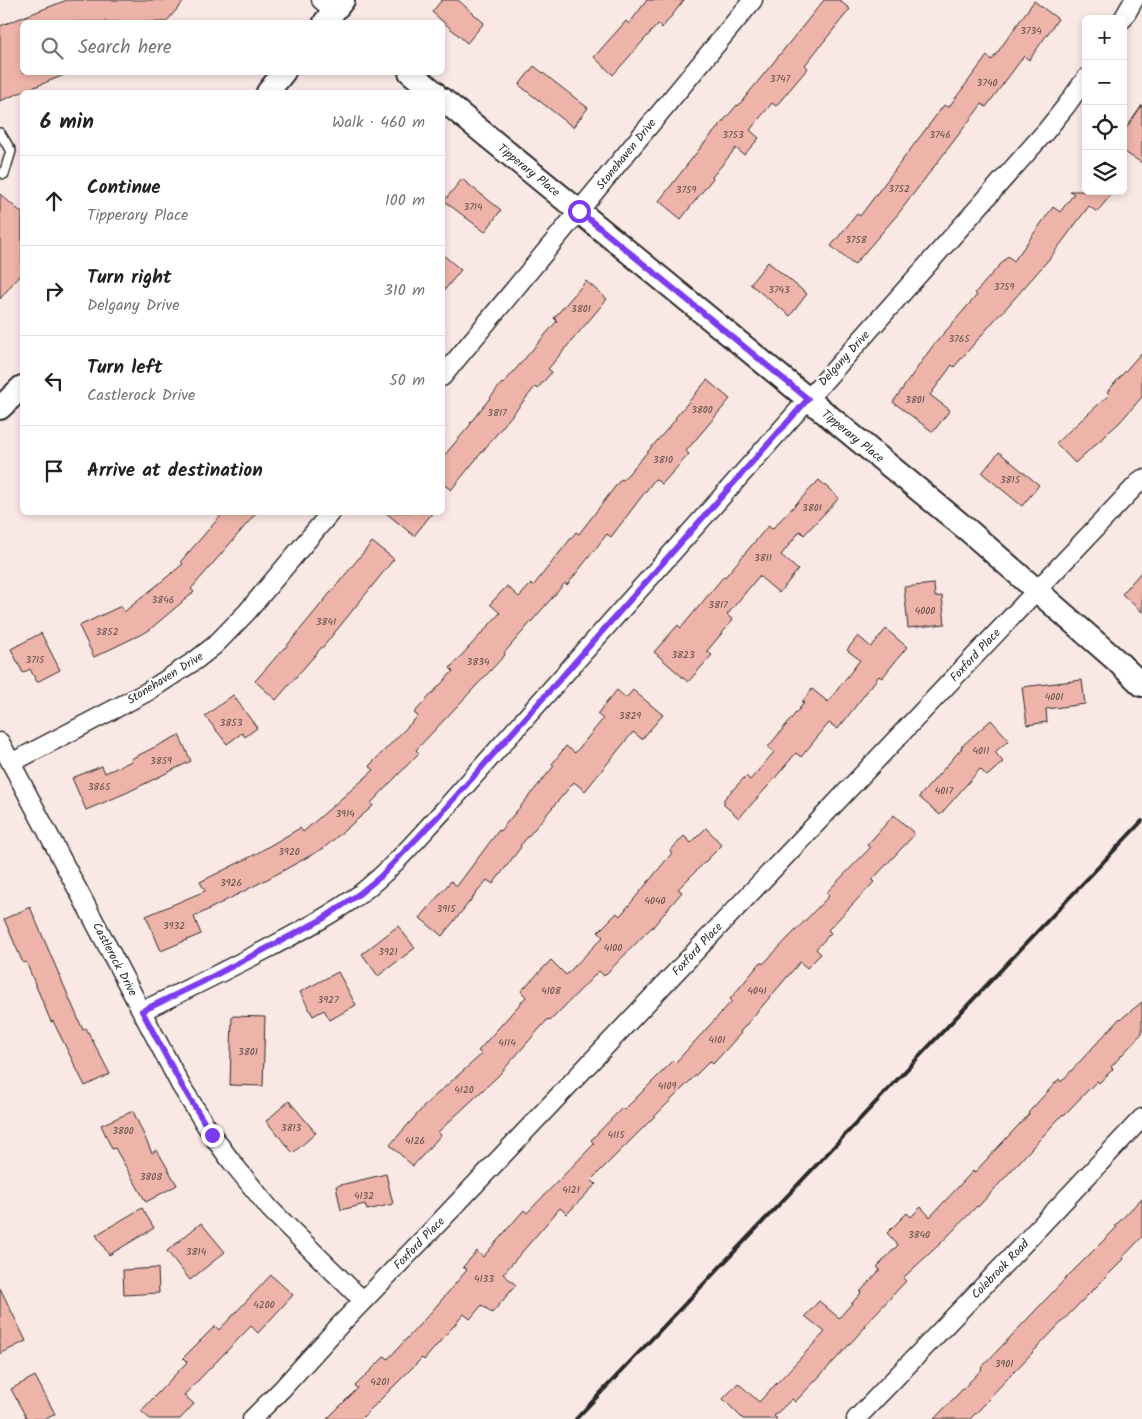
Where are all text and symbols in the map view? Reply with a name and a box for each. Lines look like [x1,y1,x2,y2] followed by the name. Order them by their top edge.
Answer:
[1082,15,1127,195] map controls
[1082,15,1127,60] button: +
[20,20,445,75] search box
[1020,23,1042,39] house number: 3734
[78,33,172,63] text: Search here
[38,34,66,62] icon: search
[1082,60,1127,105] button: −
[770,71,791,87] house number: 3747
[977,75,997,91] house number: 3740
[1082,105,1127,150] button: locate
[40,106,94,139] text: 6 min
[332,110,425,135] text: Walk · 460 m
[592,114,662,194] street label: Stonehaven Drive
[722,127,744,143] house number: 3753
[929,127,951,143] house number: 3746
[493,139,565,202] street label: Tipperary Place
[1082,150,1127,195] button: layers
[87,173,160,203] text: Continue
[888,181,910,197] house number: 3752
[676,182,696,198] house number: 3759
[40,187,68,215] icon: ahead
[385,188,425,213] text: 100 m
[464,199,483,215] house number: 3714
[568,200,591,223] route start
[87,203,188,228] text: Tipperary Place
[845,232,868,248] house number: 3758
[87,263,172,293] text: Turn right
[40,277,68,305] icon: right
[384,278,425,303] text: 310 m
[994,279,1014,295] house number: 3759
[768,282,790,298] house number: 3743
[87,293,179,318] text: Delgany Drive
[571,301,591,317] house number: 3801
[814,326,875,390] street label: Delgany Drive
[948,331,970,347] house number: 3765
[87,353,162,383] text: Turn left
[40,367,68,395] icon: left
[389,368,425,393] text: 50 m
[87,383,195,408] text: Castlerock Drive
[905,392,925,408] house number: 3801
[691,402,713,418] house number: 3800
[487,405,507,421] house number: 3817
[817,405,889,468] street label: Tipperary Place
[653,452,673,468] house number: 3810
[87,456,263,486] text: Arrive at destination
[40,457,68,485] icon: arrive
[1000,472,1021,488] house number: 3815
[802,500,822,516] house number: 3801
[754,550,772,566] house number: 3811
[152,592,174,608] house number: 3846
[708,597,728,613] house number: 3817
[915,603,935,619] house number: 4000
[316,614,336,630] house number: 3841
[96,624,119,640] house number: 3852
[945,624,1006,686] street label: Foxford Place
[123,647,208,710] street label: Stonehaven Drive
[671,647,695,663] house number: 3823
[26,652,45,668] house number: 3715
[467,654,490,670] house number: 3834
[1045,689,1063,705] house number: 4001
[619,708,641,724] house number: 3829
[220,715,243,731] house number: 3853
[973,743,989,759] house number: 4011
[150,753,172,769] house number: 3859
[88,779,111,795] house number: 3865
[935,783,954,799] house number: 4017
[335,806,355,822] house number: 3914
[278,844,300,860] house number: 3920
[220,875,242,891] house number: 3926
[644,893,666,909] house number: 4040
[436,901,456,917] house number: 3915
[163,918,185,934] house number: 3932
[667,918,728,980] street label: Foxford Place
[87,919,142,1000] street label: Castlerock Drive
[604,940,622,956] house number: 4100
[378,944,398,960] house number: 3921
[541,983,562,999] house number: 4108
[747,983,767,999] house number: 4041
[317,992,339,1008] house number: 3927
[709,1032,725,1048] house number: 4101
[498,1035,516,1051] house number: 4114
[238,1044,258,1060] house number: 3801
[658,1078,676,1094] house number: 4109
[454,1082,474,1098] house number: 4120
[281,1120,302,1136] house number: 3813
[112,1123,134,1139] house number: 3800
[201,1124,224,1147] route end
[607,1127,625,1143] house number: 4115
[405,1133,425,1149] house number: 4126
[140,1169,163,1185] house number: 3808
[562,1182,580,1198] house number: 4121
[354,1188,374,1204] house number: 4132
[389,1212,450,1274] street label: Foxford Place
[908,1227,930,1243] house number: 3840
[967,1234,1035,1304] street label: Colebrook Road
[186,1244,207,1260] house number: 3814
[474,1271,494,1287] house number: 4133
[253,1297,275,1313] house number: 4200
[995,1356,1013,1372] house number: 3901
[370,1374,390,1390] house number: 4201

